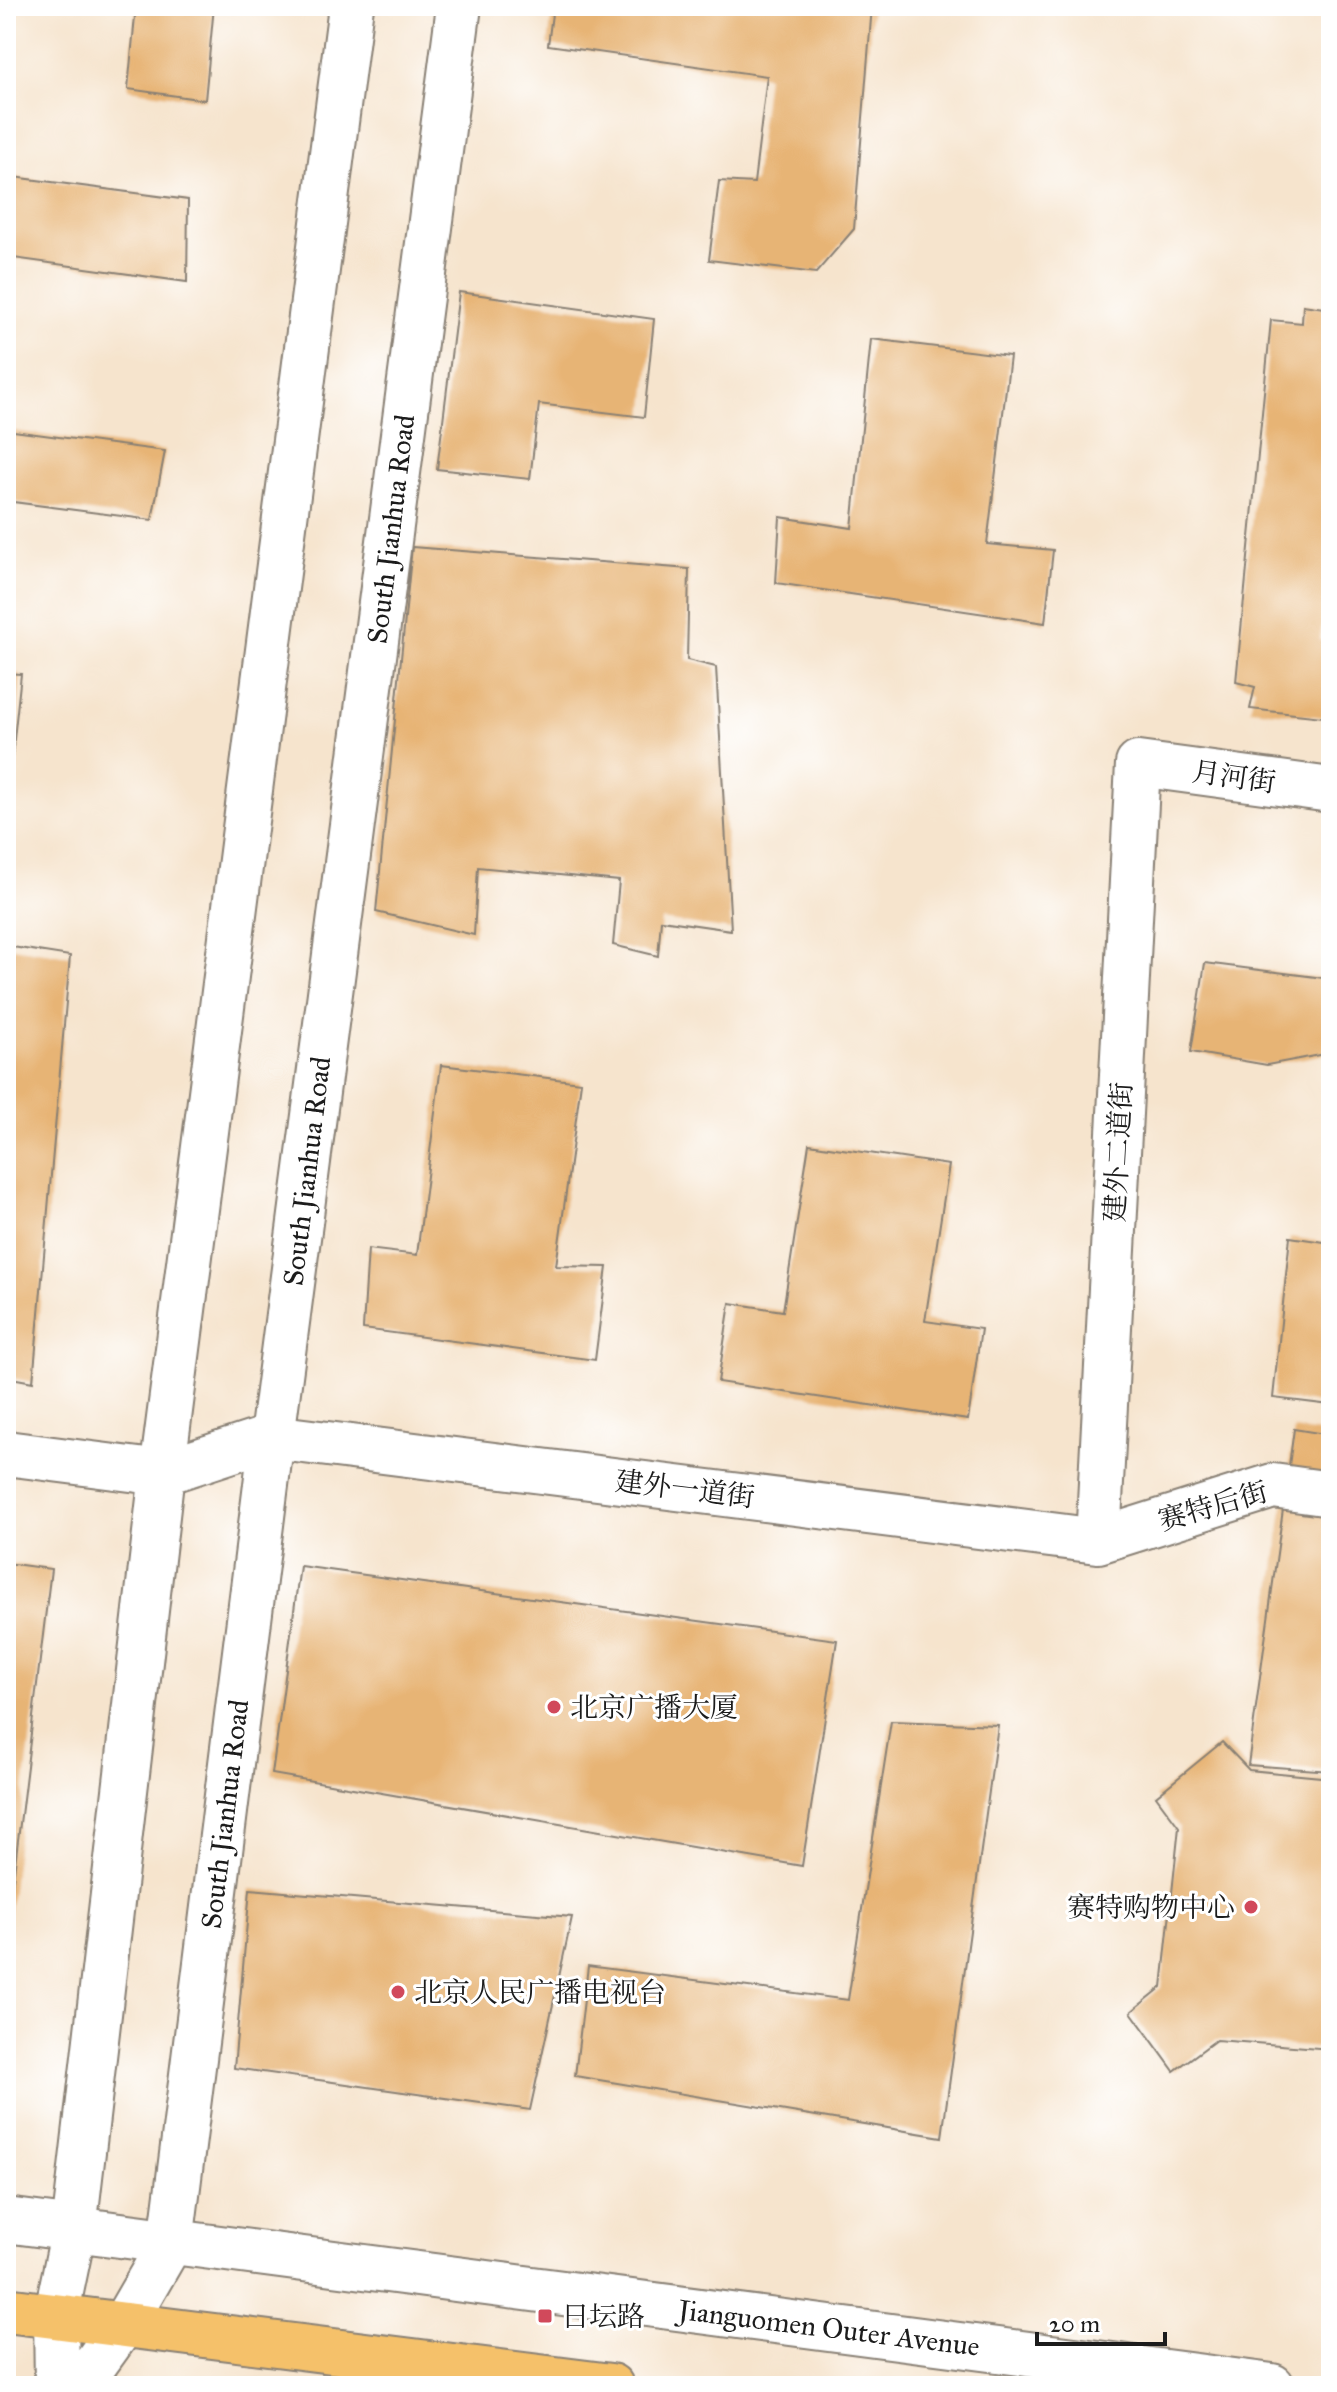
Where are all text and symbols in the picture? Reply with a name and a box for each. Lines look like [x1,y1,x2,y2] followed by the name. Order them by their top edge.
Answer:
[360,412,422,646] street label: South Jianhua Road
[1190,754,1278,800] street label: 月河街
[276,1054,338,1288] street label: South Jianhua Road
[1097,1081,1139,1223] street label: 建外二道街
[613,1463,757,1515] street label: 建外一道街
[1154,1474,1272,1538] street label: 赛特后街
[570,1690,738,1725] place label: 北京广播大厦
[194,1697,256,1931] street label: South Jianhua Road
[545,1698,563,1716] marker: 北京广播大厦
[1067,1890,1235,1925] place label: 赛特购物中心
[1242,1898,1260,1916] marker: 赛特购物中心
[414,1975,666,2010] place label: 北京人民广播电视台
[389,1983,407,2001] marker: 北京人民广播电视台
[673,2292,982,2364] street label: Jianguomen Outer Avenue
[1037,2296,1165,2346] scale bar
[561,2299,645,2334] place label: 日坛路
[536,2307,554,2325] marker: 日坛路
[1049,2309,1100,2339] text: 20 m

